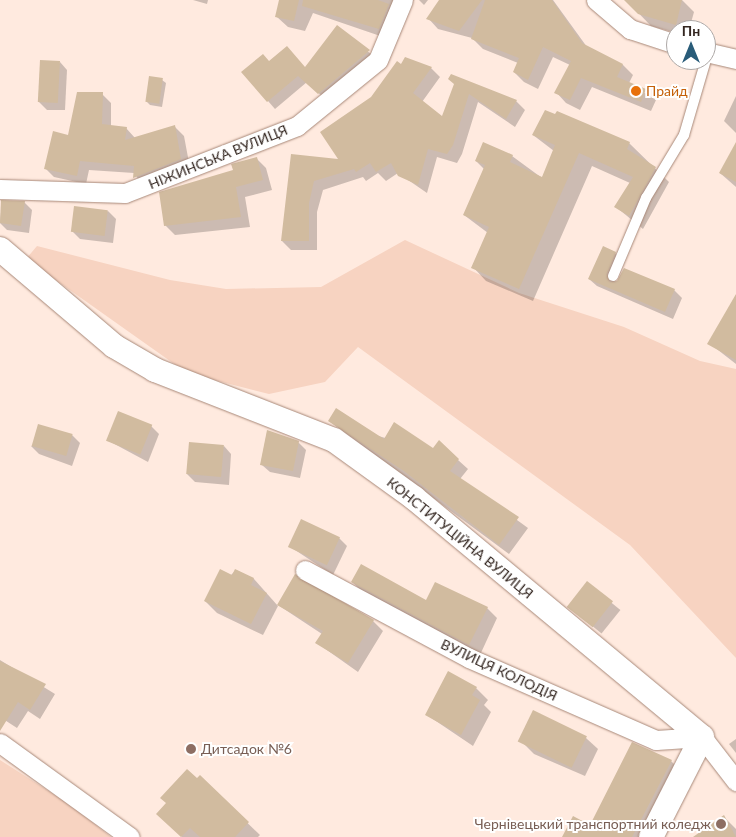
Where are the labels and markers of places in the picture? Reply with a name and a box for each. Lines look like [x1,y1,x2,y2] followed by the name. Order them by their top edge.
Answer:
[646,83,688,99] place label: Прайд
[630,85,642,97] marker: Прайд
[201,741,292,757] place label: Дитсадок №6
[185,743,197,755] marker: Дитсадок №6
[475,816,711,832] place label: Чернівецький транспортний коледж
[715,818,727,830] marker: Чернівецький транспортний коледж

